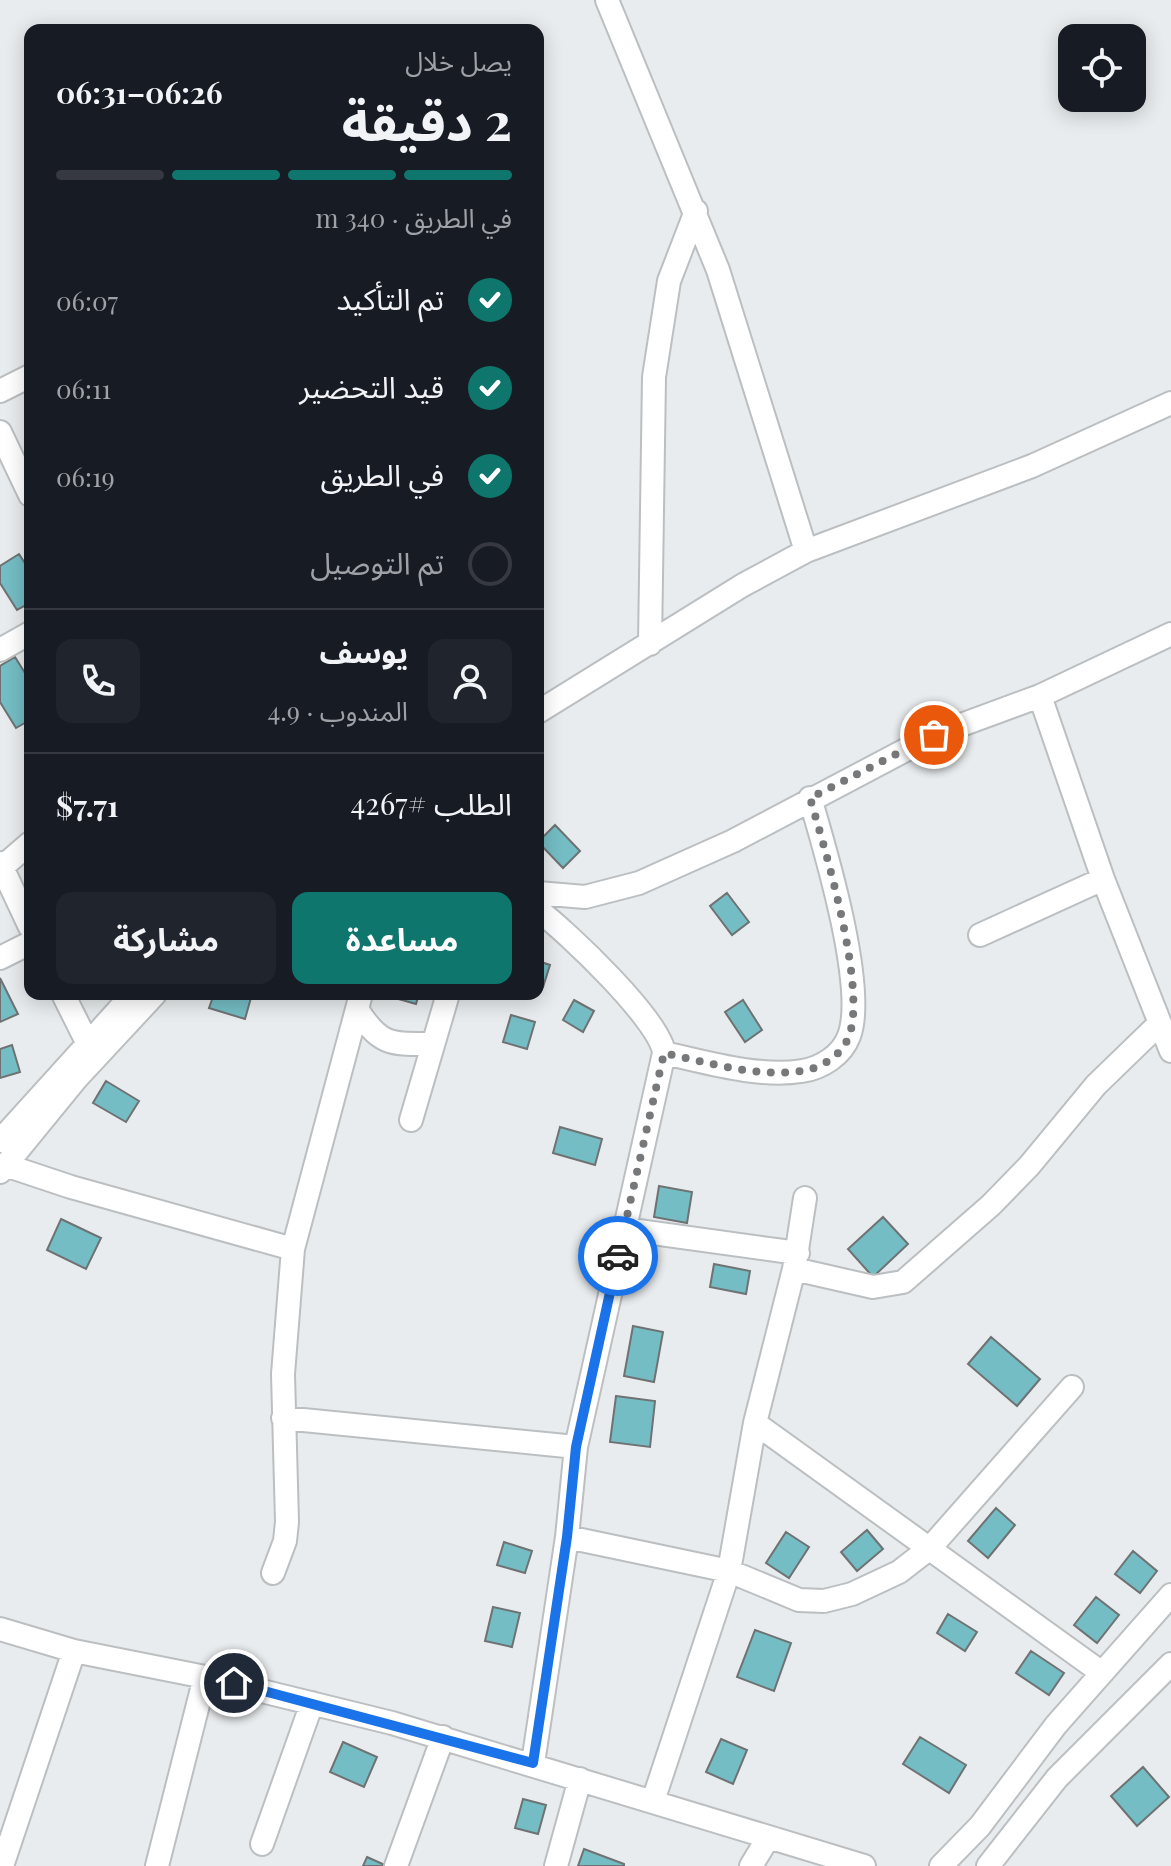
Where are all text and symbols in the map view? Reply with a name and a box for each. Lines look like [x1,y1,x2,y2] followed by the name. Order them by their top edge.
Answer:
[1058,24,1146,112] map controls
[1058,24,1146,112] button: locate
[405,43,512,78] text: يصل خلال
[56,72,222,112] text: 06:26–06:31
[342,85,512,154] text: 2 دقيقة
[315,200,512,235] text: في الطريق · 340 m
[336,278,444,318] text: تم التأكيد
[468,278,512,322] icon: check
[56,283,118,318] text: 06:07
[299,366,444,406] text: قيد التحضير
[468,366,512,410] icon: check
[56,371,111,406] text: 06:11
[321,454,444,494] text: في الطريق
[468,454,512,498] icon: check
[56,459,115,494] text: 06:19
[310,542,444,582] text: تم التوصيل
[320,631,408,671] text: يوسف
[56,639,140,723] button: phone
[428,639,512,723] button: person
[267,693,408,728] text: المندوب · 4.9
[900,701,968,769] pin
[912,713,956,757] icon: bag
[350,783,512,823] text: الطلب #4267
[56,785,118,825] text: $7.71
[56,892,276,984] button: مشاركة
[292,892,512,984] button: مساعدة
[578,1216,658,1296] courier
[596,1234,640,1278] icon: car
[200,1649,268,1717] pin
[212,1661,256,1705] icon: home

